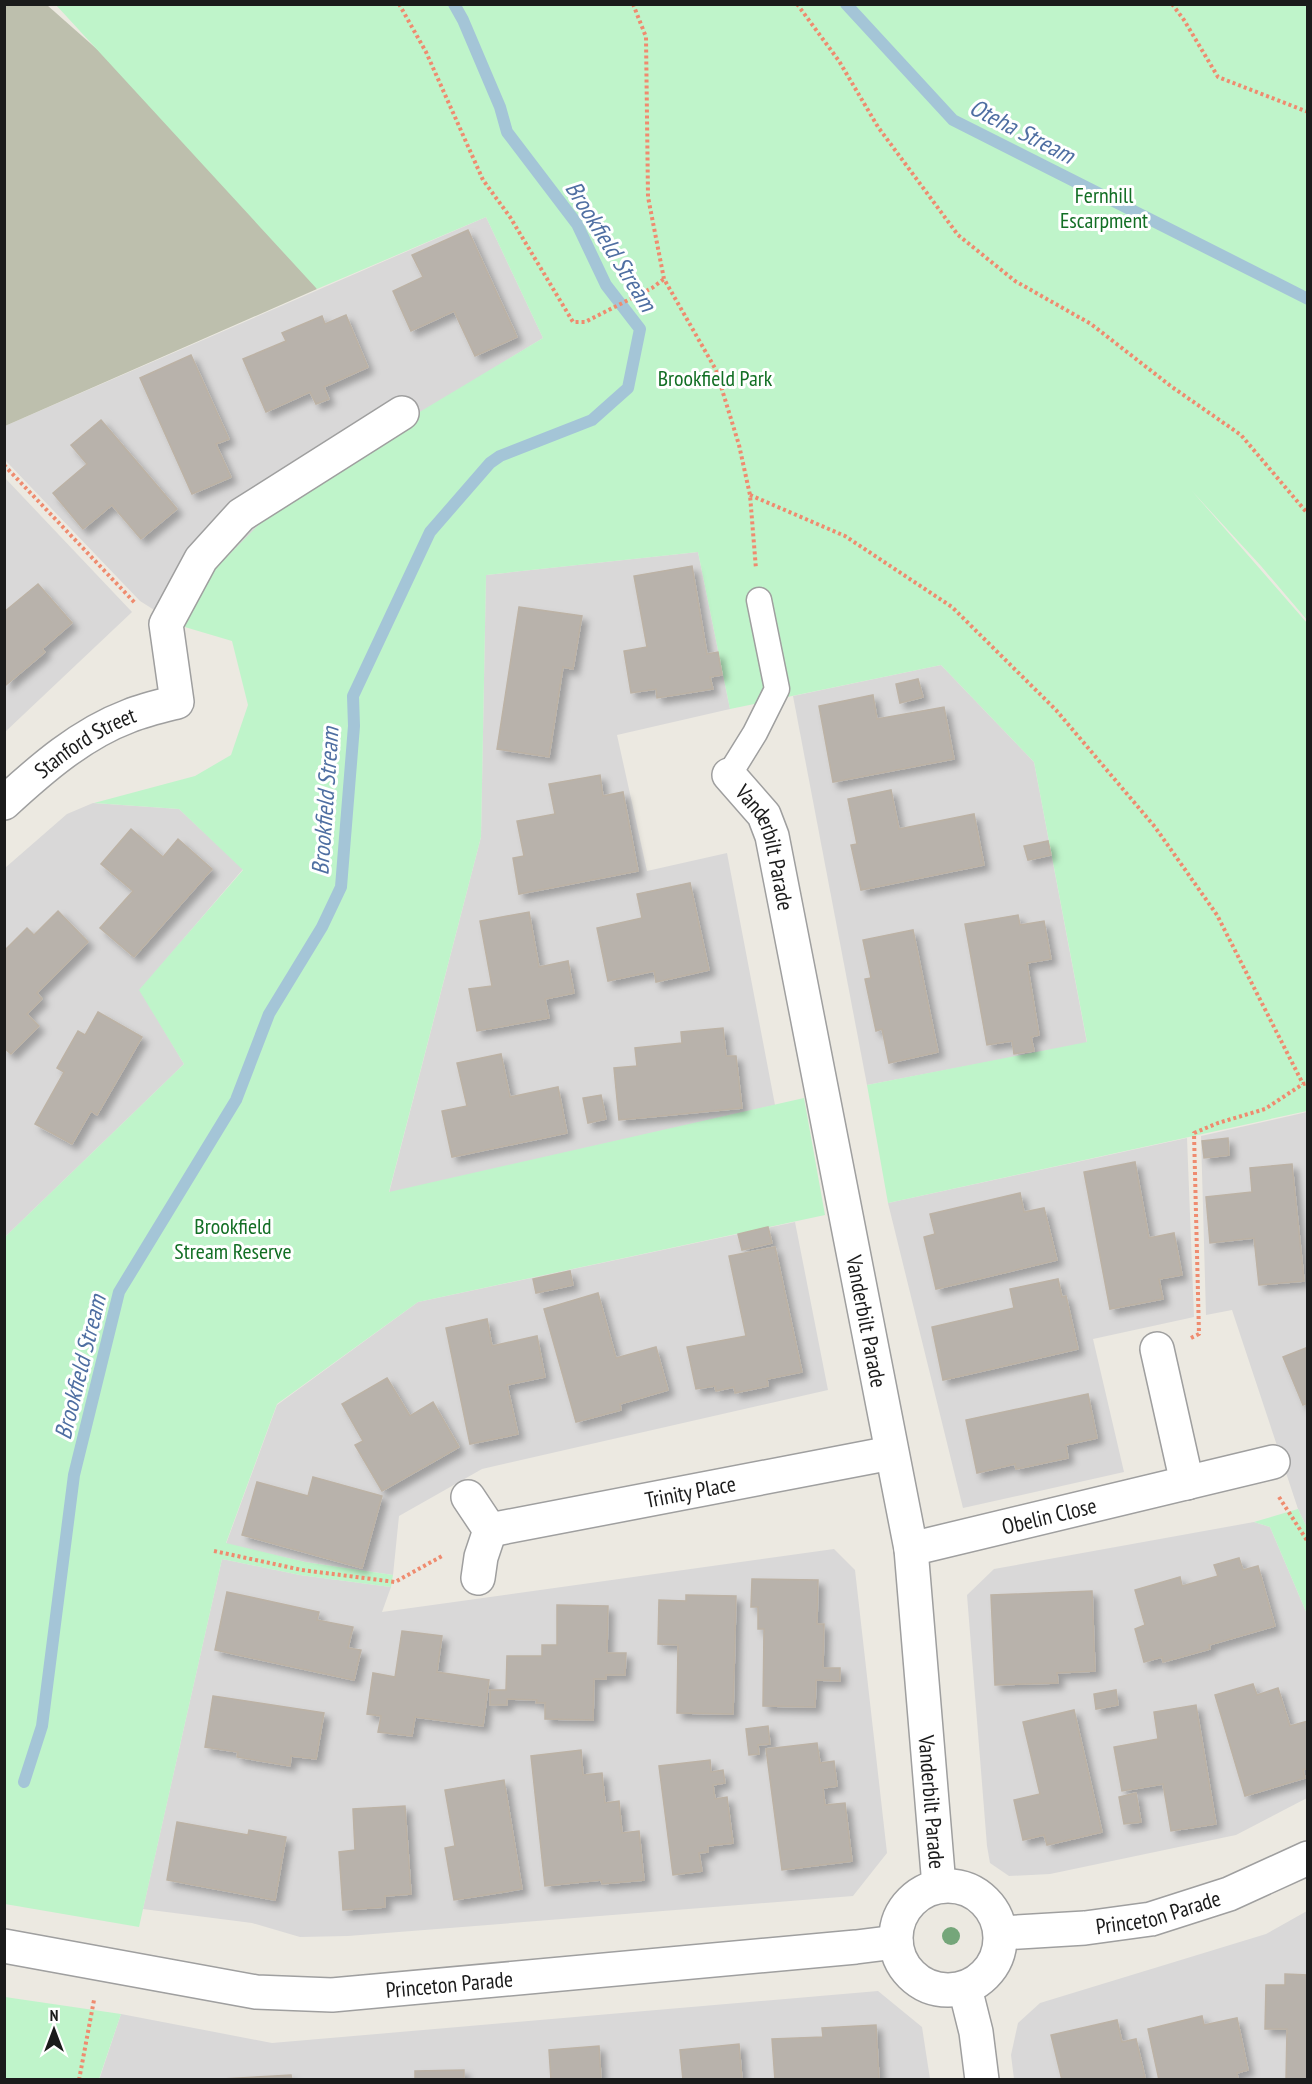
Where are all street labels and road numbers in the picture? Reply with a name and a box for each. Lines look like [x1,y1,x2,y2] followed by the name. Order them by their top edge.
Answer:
[28,701,140,784] street label: Stanford Street
[729,778,800,913] street label: Vanderbilt Parade
[840,1252,893,1390] street label: Vanderbilt Parade
[643,1469,738,1514] street label: Trinity Place
[999,1491,1099,1541] street label: Obelin Close
[912,1733,952,1870] street label: Vanderbilt Parade
[1094,1884,1224,1940] street label: Princeton Parade
[384,1964,514,2004] street label: Princeton Parade

